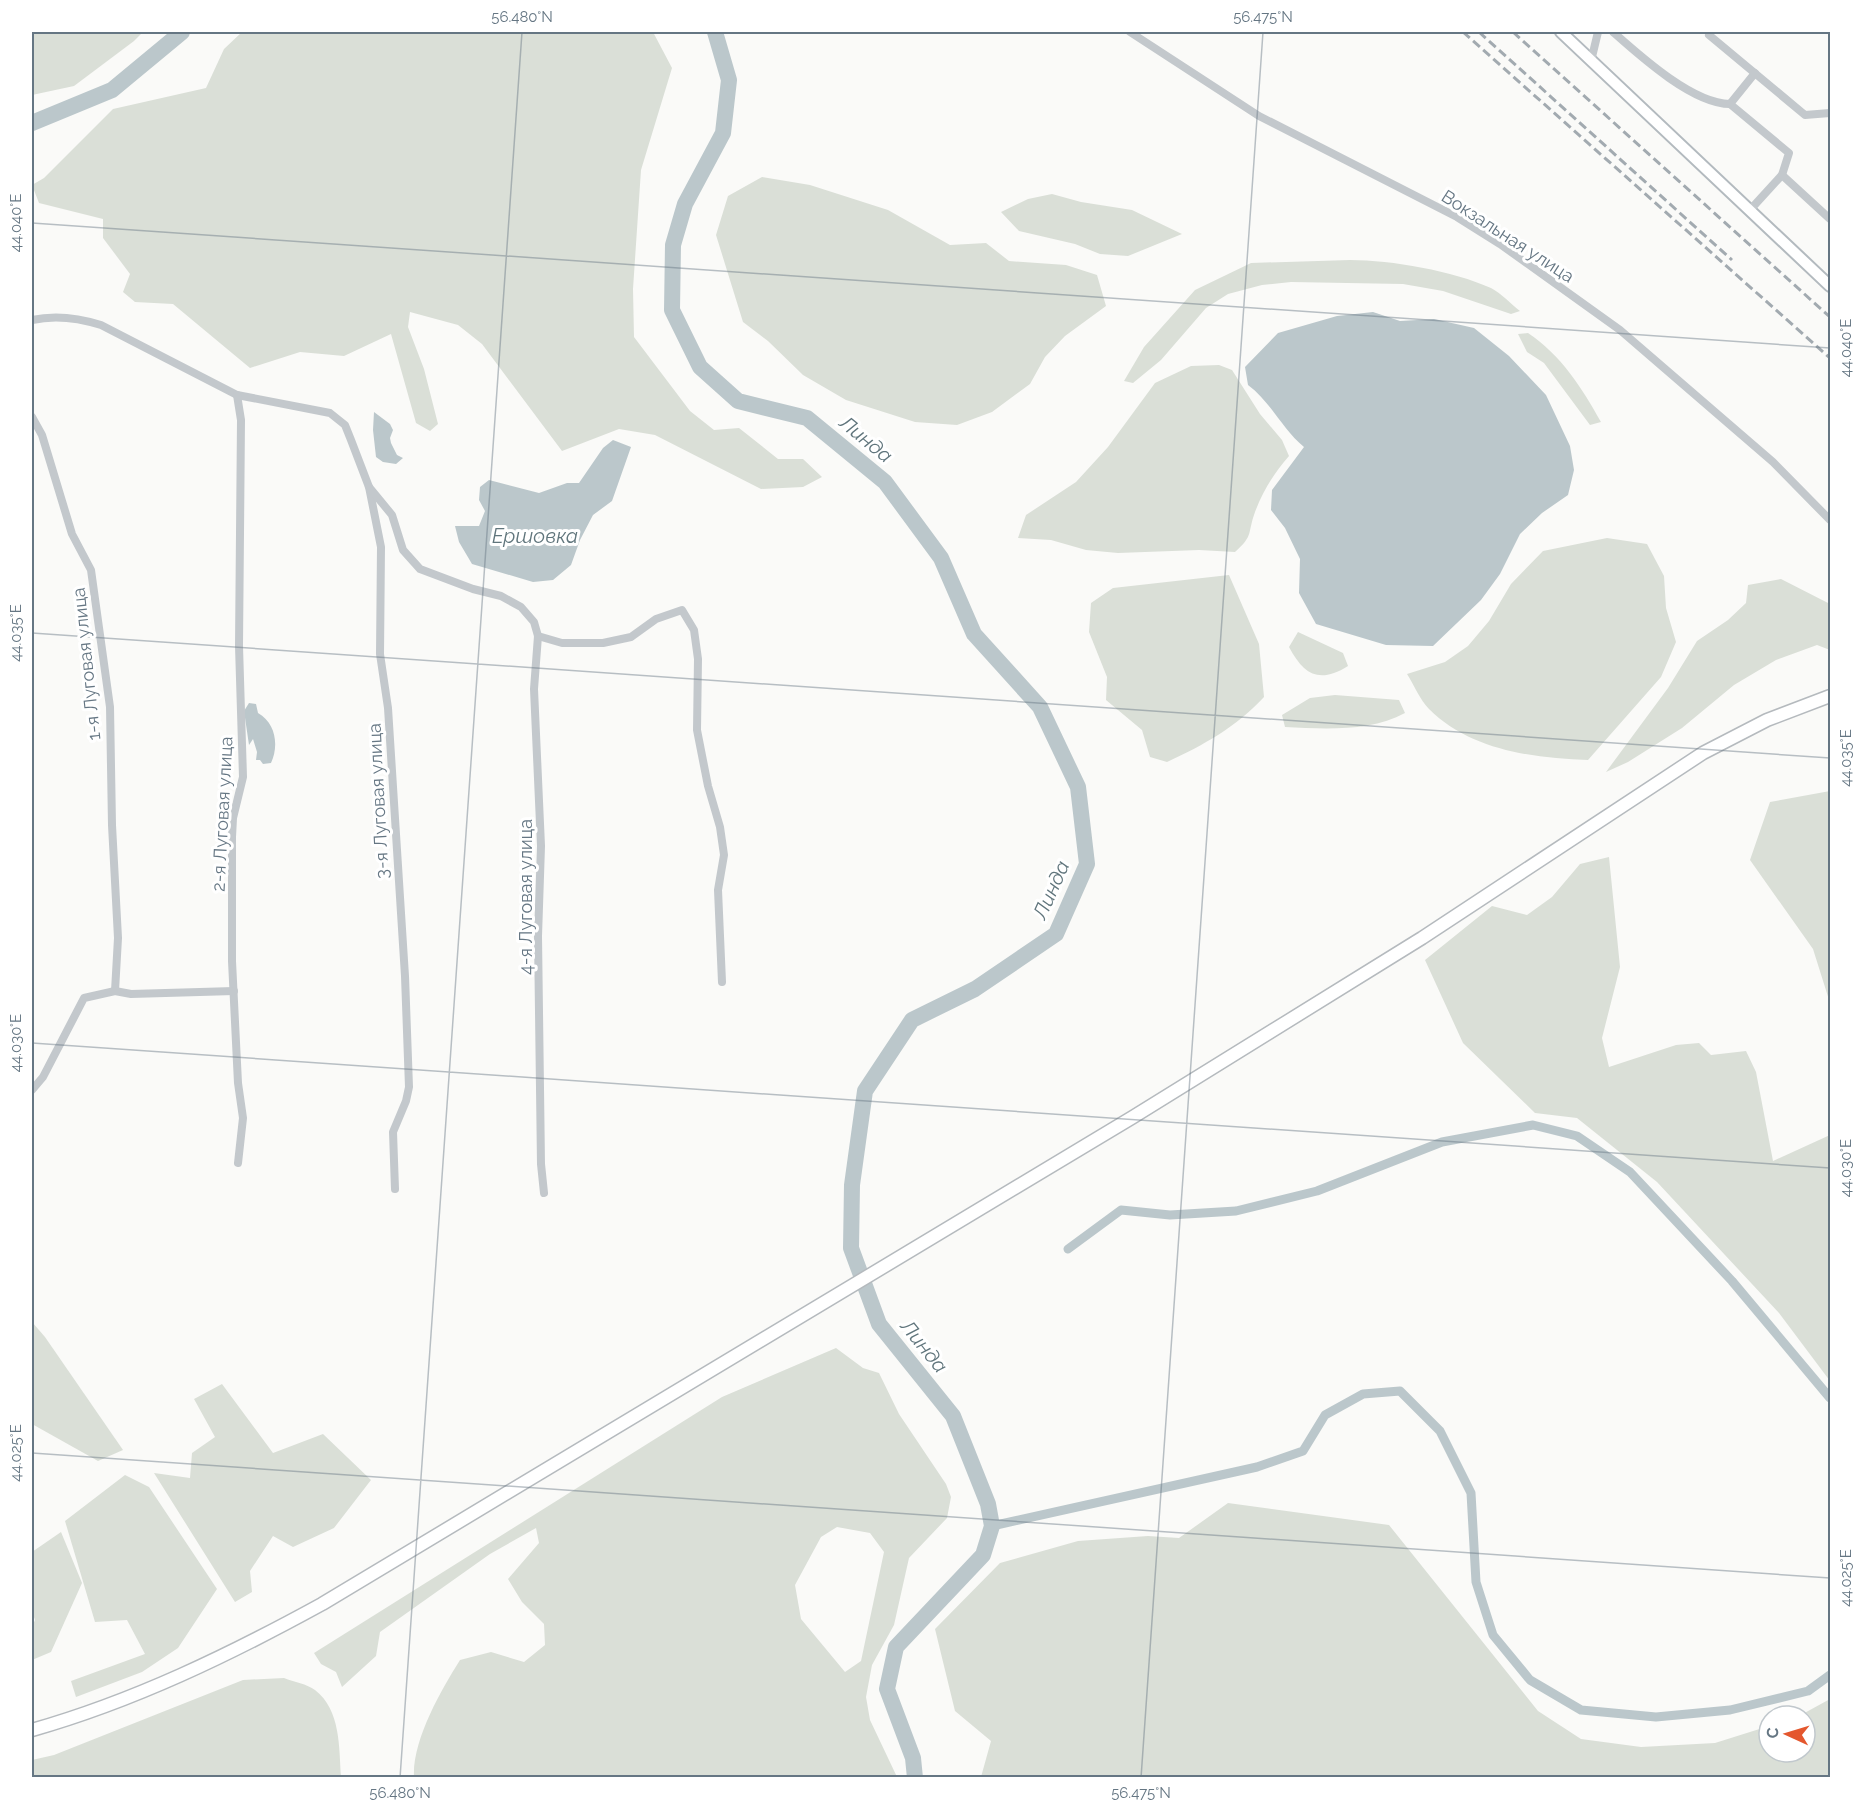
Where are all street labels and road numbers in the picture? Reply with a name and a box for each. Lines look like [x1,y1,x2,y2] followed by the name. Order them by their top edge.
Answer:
[1438,185,1578,287] street label: Вокзальная улица
[68,586,104,742] street label: 1-я Луговая улица
[363,723,393,879] street label: 3-я Луговая улица
[207,736,237,892] street label: 2-я Луговая улица
[515,819,536,975] street label: 4-я Луговая улица

